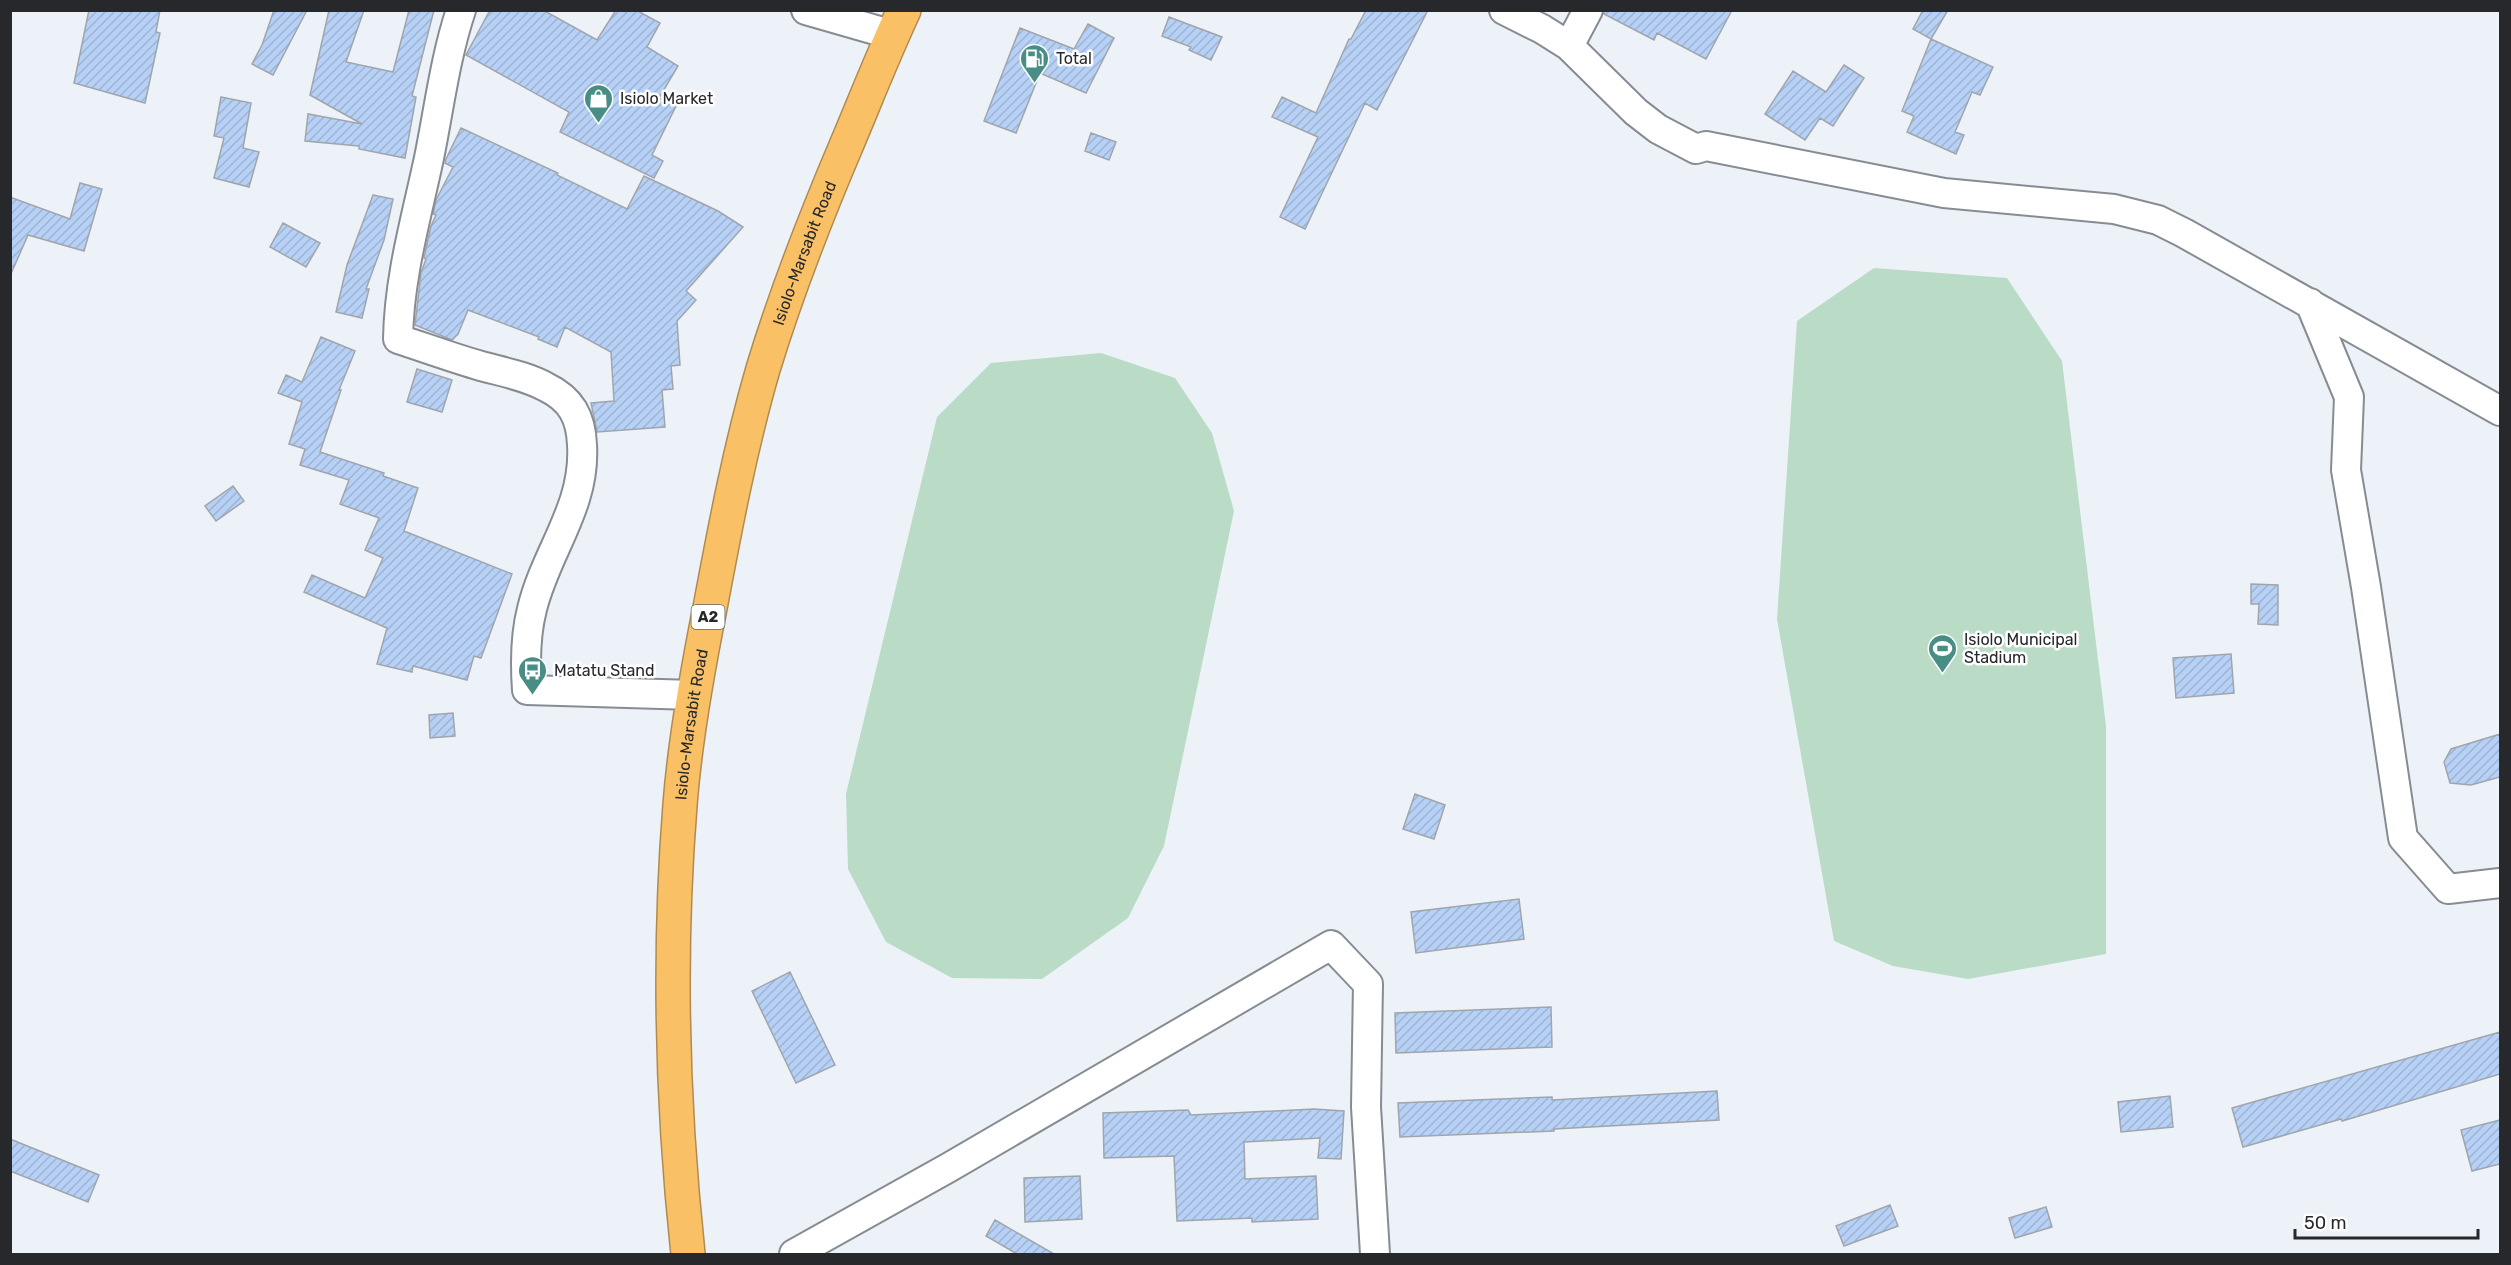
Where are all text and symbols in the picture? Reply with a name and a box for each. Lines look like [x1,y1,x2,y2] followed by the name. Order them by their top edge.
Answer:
[1019,42,1051,84] fuel station icon: Total
[1056,49,1092,68] place label: Total
[583,82,615,124] shop icon: Isiolo Market
[620,89,713,108] place label: Isiolo Market
[769,178,840,328] street label: Isiolo-Marsabit Road
[692,605,724,629] road number: A2
[1964,630,2077,667] place label: Isiolo Municipal Stadium
[1927,632,1959,674] sports icon: Isiolo Municipal Stadium
[671,647,712,801] street label: Isiolo-Marsabit Road
[517,654,549,696] bus stop icon: Matatu Stand
[554,661,655,680] place label: Matatu Stand
[2295,1202,2478,1240] scale bar
[2304,1212,2347,1234] text: 50 m

